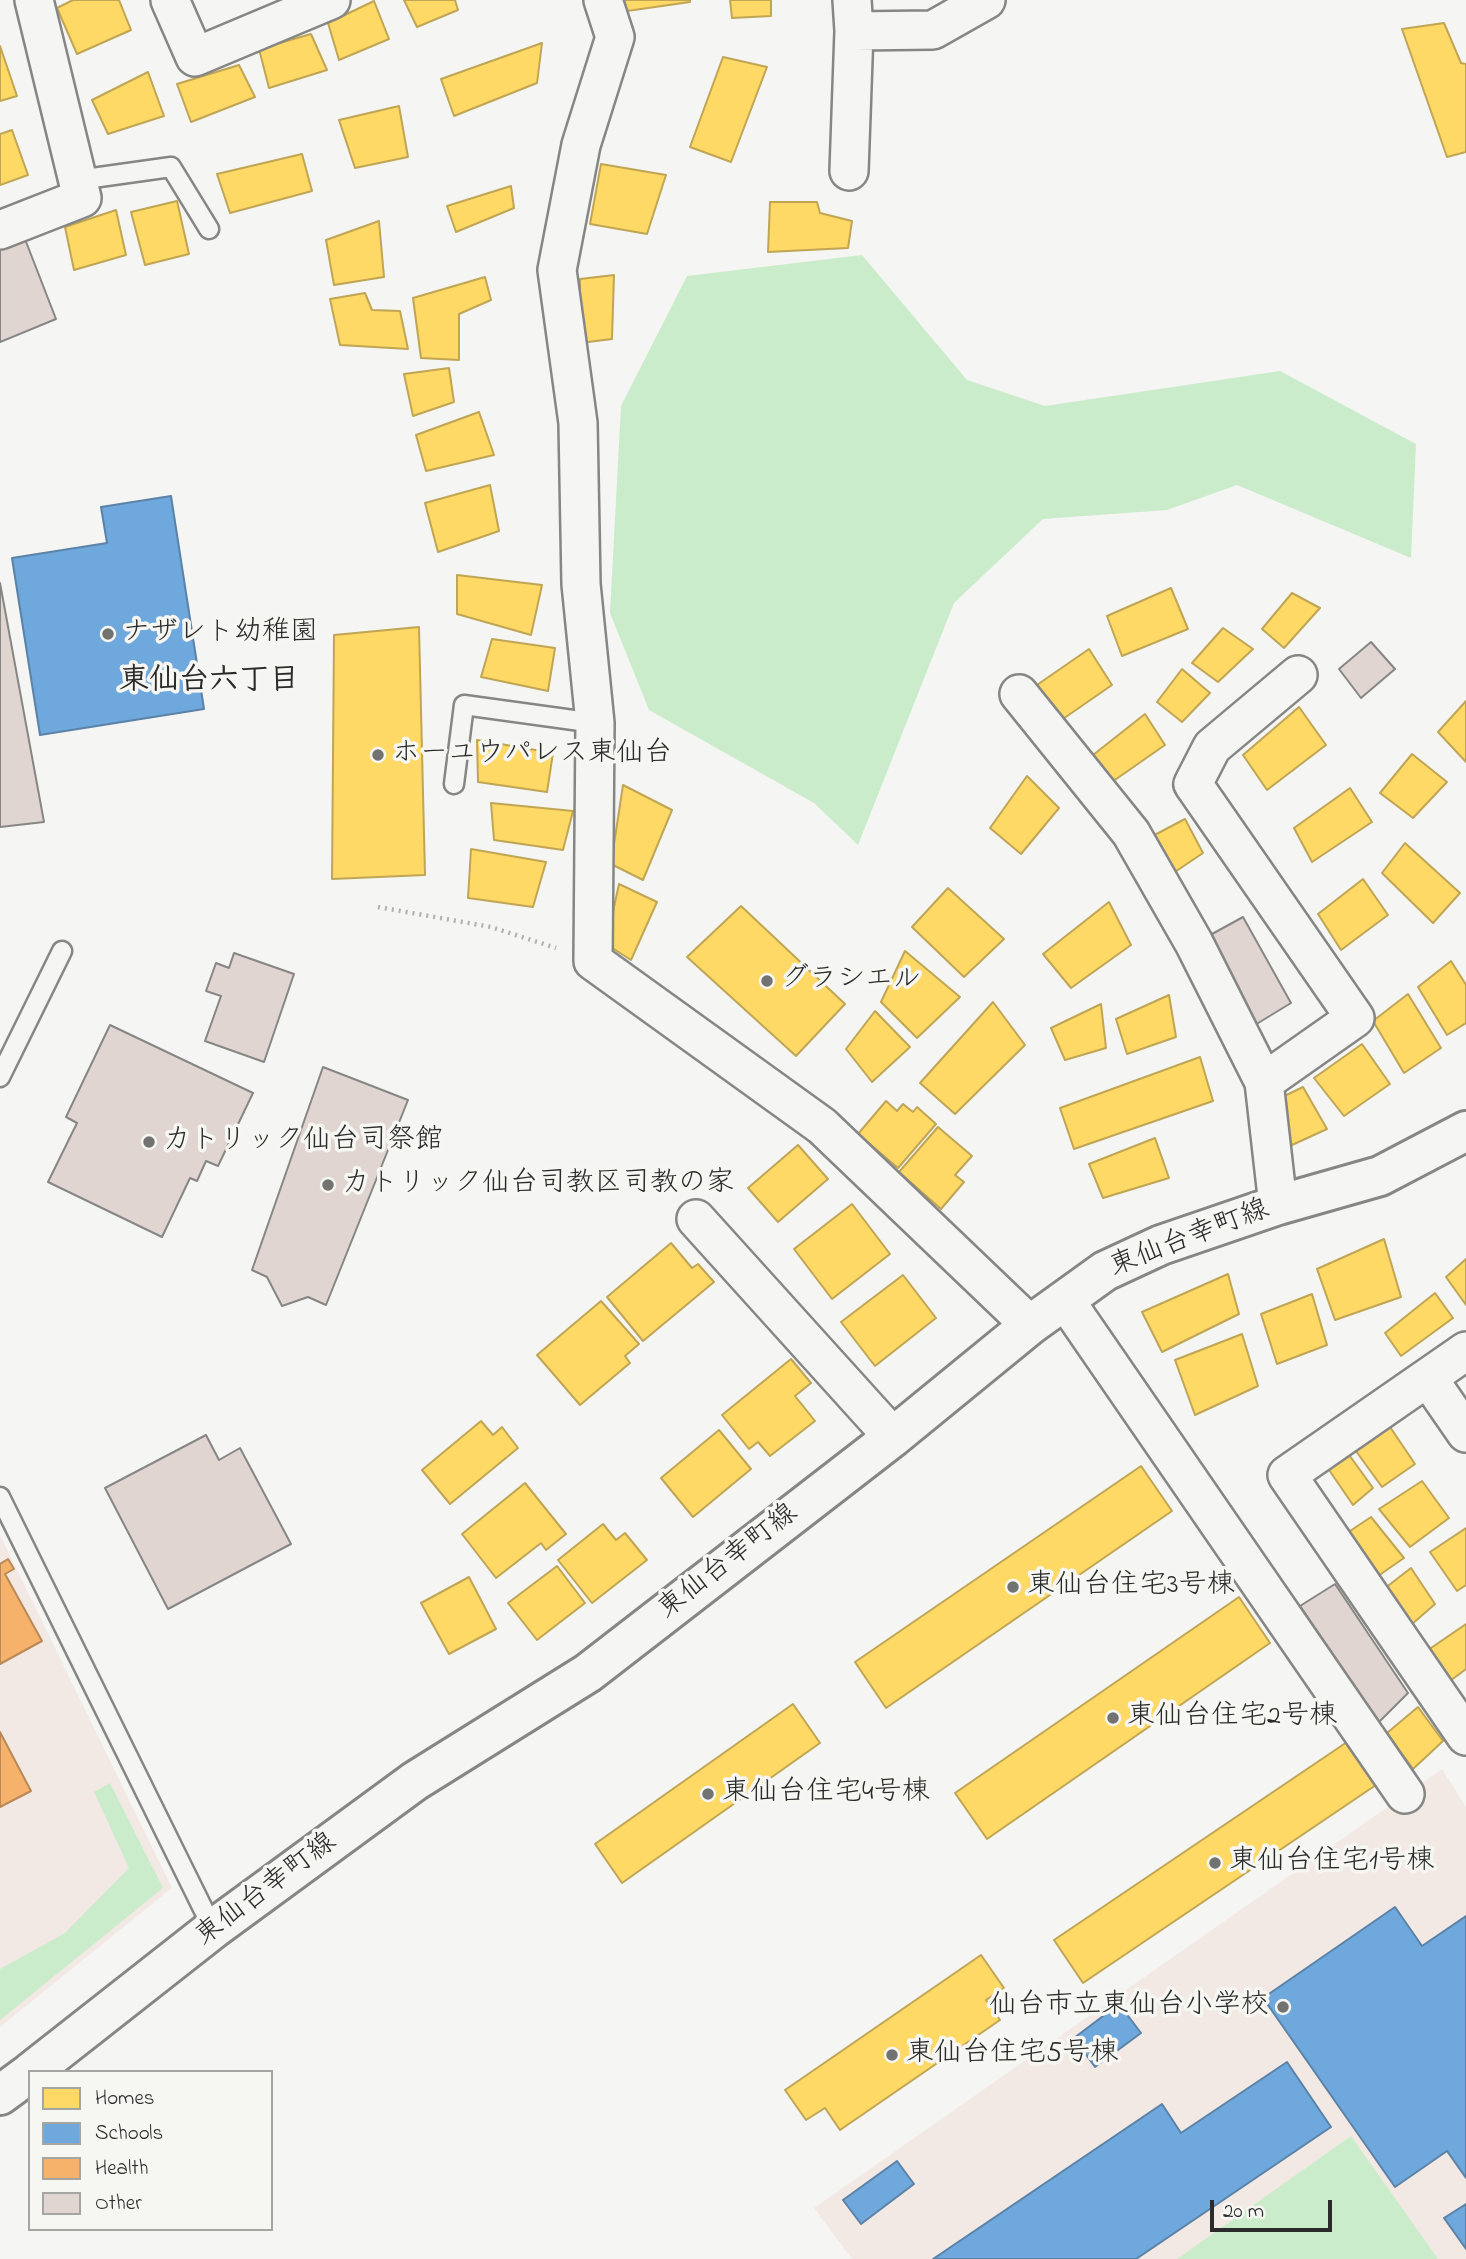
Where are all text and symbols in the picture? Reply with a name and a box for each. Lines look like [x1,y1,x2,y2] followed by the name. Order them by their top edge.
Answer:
[122,617,318,651] place label: ナザレト幼稚園
[100,626,116,642] marker: ナザレト幼稚園
[119,665,299,701] district label: 東仙台六丁目
[392,738,672,772] place label: ホーユウパレス東仙台
[370,747,386,763] marker: ホーユウパレス東仙台
[781,964,921,998] place label: グラシエル
[759,973,775,989] marker: グラシエル
[163,1125,443,1159] place label: カトリック仙台司祭館
[141,1134,157,1150] marker: カトリック仙台司祭館
[342,1168,734,1202] place label: カトリック仙台司教区司教の家
[320,1177,336,1193] marker: カトリック仙台司教区司教の家
[1106,1194,1274,1286] street label: 東仙台幸町線
[652,1498,806,1628] street label: 東仙台幸町線
[1027,1570,1235,1604] place label: 東仙台住宅3号棟
[1005,1579,1021,1595] marker: 東仙台住宅3号棟
[1127,1701,1337,1735] place label: 東仙台住宅2号棟
[1105,1710,1121,1726] marker: 東仙台住宅2号棟
[722,1777,930,1811] place label: 東仙台住宅4号棟
[700,1786,716,1802] marker: 東仙台住宅4号棟
[190,1827,344,1955] street label: 東仙台幸町線
[1229,1846,1434,1880] place label: 東仙台住宅1号棟
[1207,1855,1223,1871] marker: 東仙台住宅1号棟
[989,1990,1269,2024] place label: 仙台市立東仙台小学校
[1275,1999,1291,2015] marker: 仙台市立東仙台小学校
[906,2038,1118,2072] place label: 東仙台住宅5号棟
[884,2047,900,2063] marker: 東仙台住宅5号棟
[28,2070,273,2231] legend
[95,2084,155,2114] text: Homes
[95,2119,163,2149] text: Schools
[95,2154,149,2184] text: Health
[1214,2186,1336,2230] scale bar
[95,2189,142,2219] text: Other
[1223,2197,1264,2227] text: 20 m

